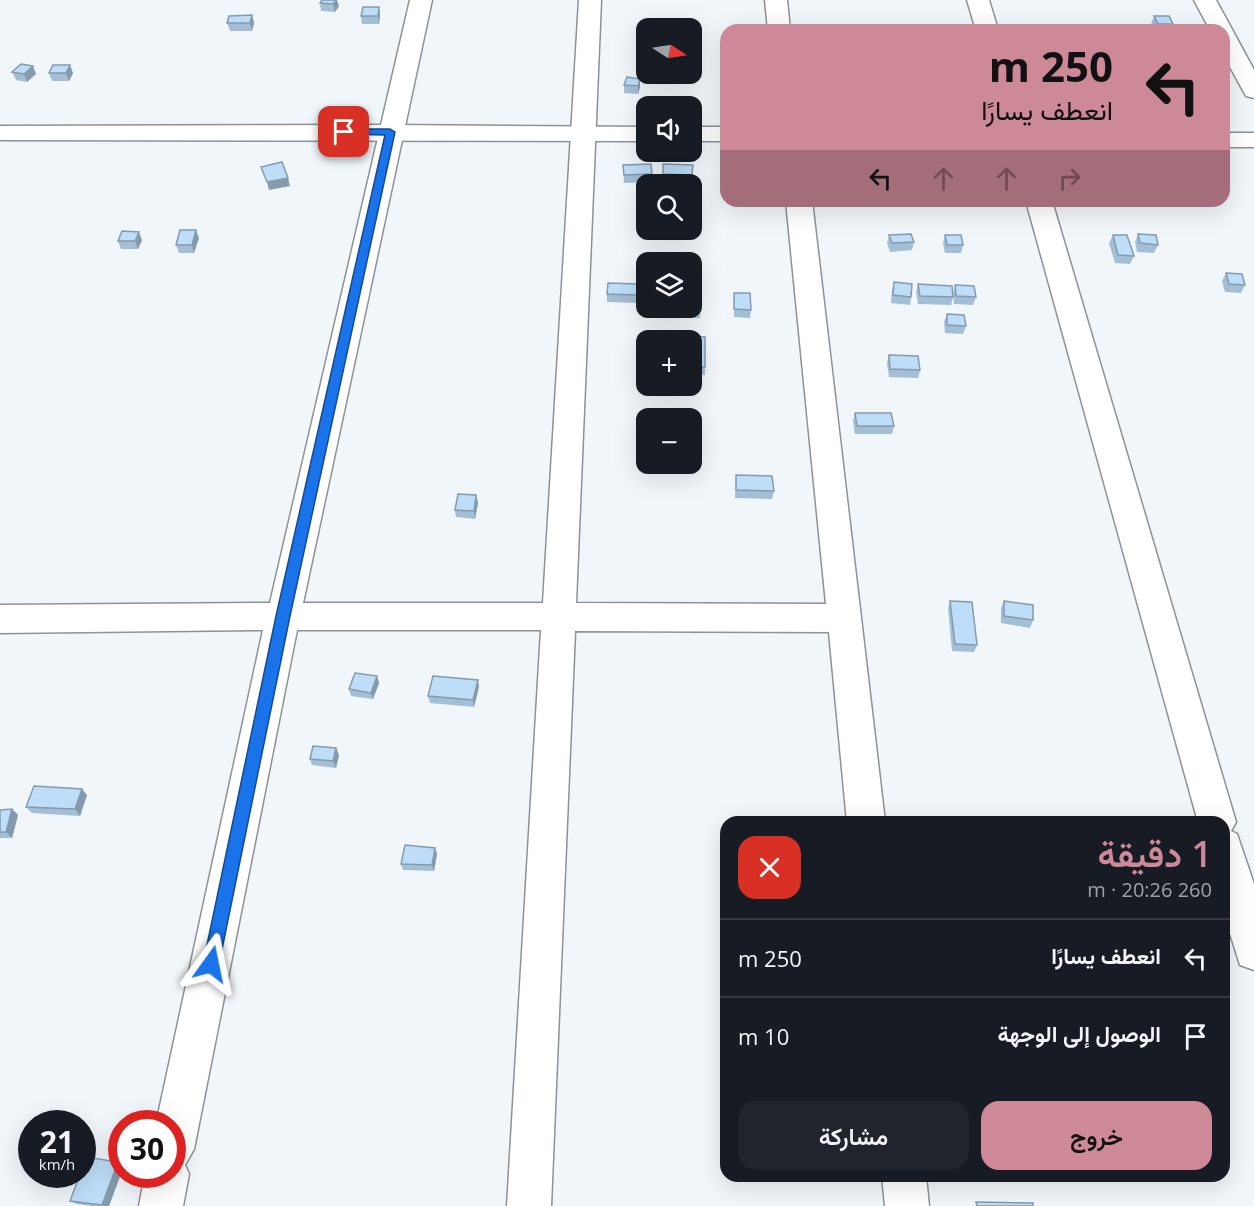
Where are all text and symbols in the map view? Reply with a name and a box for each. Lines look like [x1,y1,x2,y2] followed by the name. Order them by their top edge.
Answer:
[636,18,702,84] north arrow
[636,18,702,474] map controls
[989,37,1113,94] text: 250 m
[1134,48,1212,126] icon: left
[981,91,1113,128] text: انعطف يسارًا
[636,96,702,162] button: sound
[318,106,369,157] pin
[327,115,360,148] icon: arrive
[864,162,897,195] icon: left
[927,162,960,195] icon: ahead
[990,162,1023,195] icon: ahead
[1053,162,1086,195] icon: right
[636,174,702,240] button: search
[636,252,702,318] button: layers
[636,330,702,396] button: +
[636,408,702,474] button: −
[1098,829,1212,878] text: 1 دقيقة
[738,836,801,899] button: close
[1087,876,1212,903] text: 260 m · 20:26
[179,932,243,996] position arrow
[1051,940,1161,970] text: انعطف يسارًا
[1179,942,1212,975] icon: left
[738,943,802,973] text: 250 m
[997,1018,1161,1048] text: الوصول إلى الوجهة
[1179,1020,1212,1053] icon: arrive
[738,1021,789,1051] text: 10 m
[738,1101,969,1170] button: مشاركة
[981,1101,1212,1170] button: خروج
[108,1110,186,1188] speed limit sign: 30
[40,1121,74,1162] text: 21
[39,1154,75,1174] text: km/h

